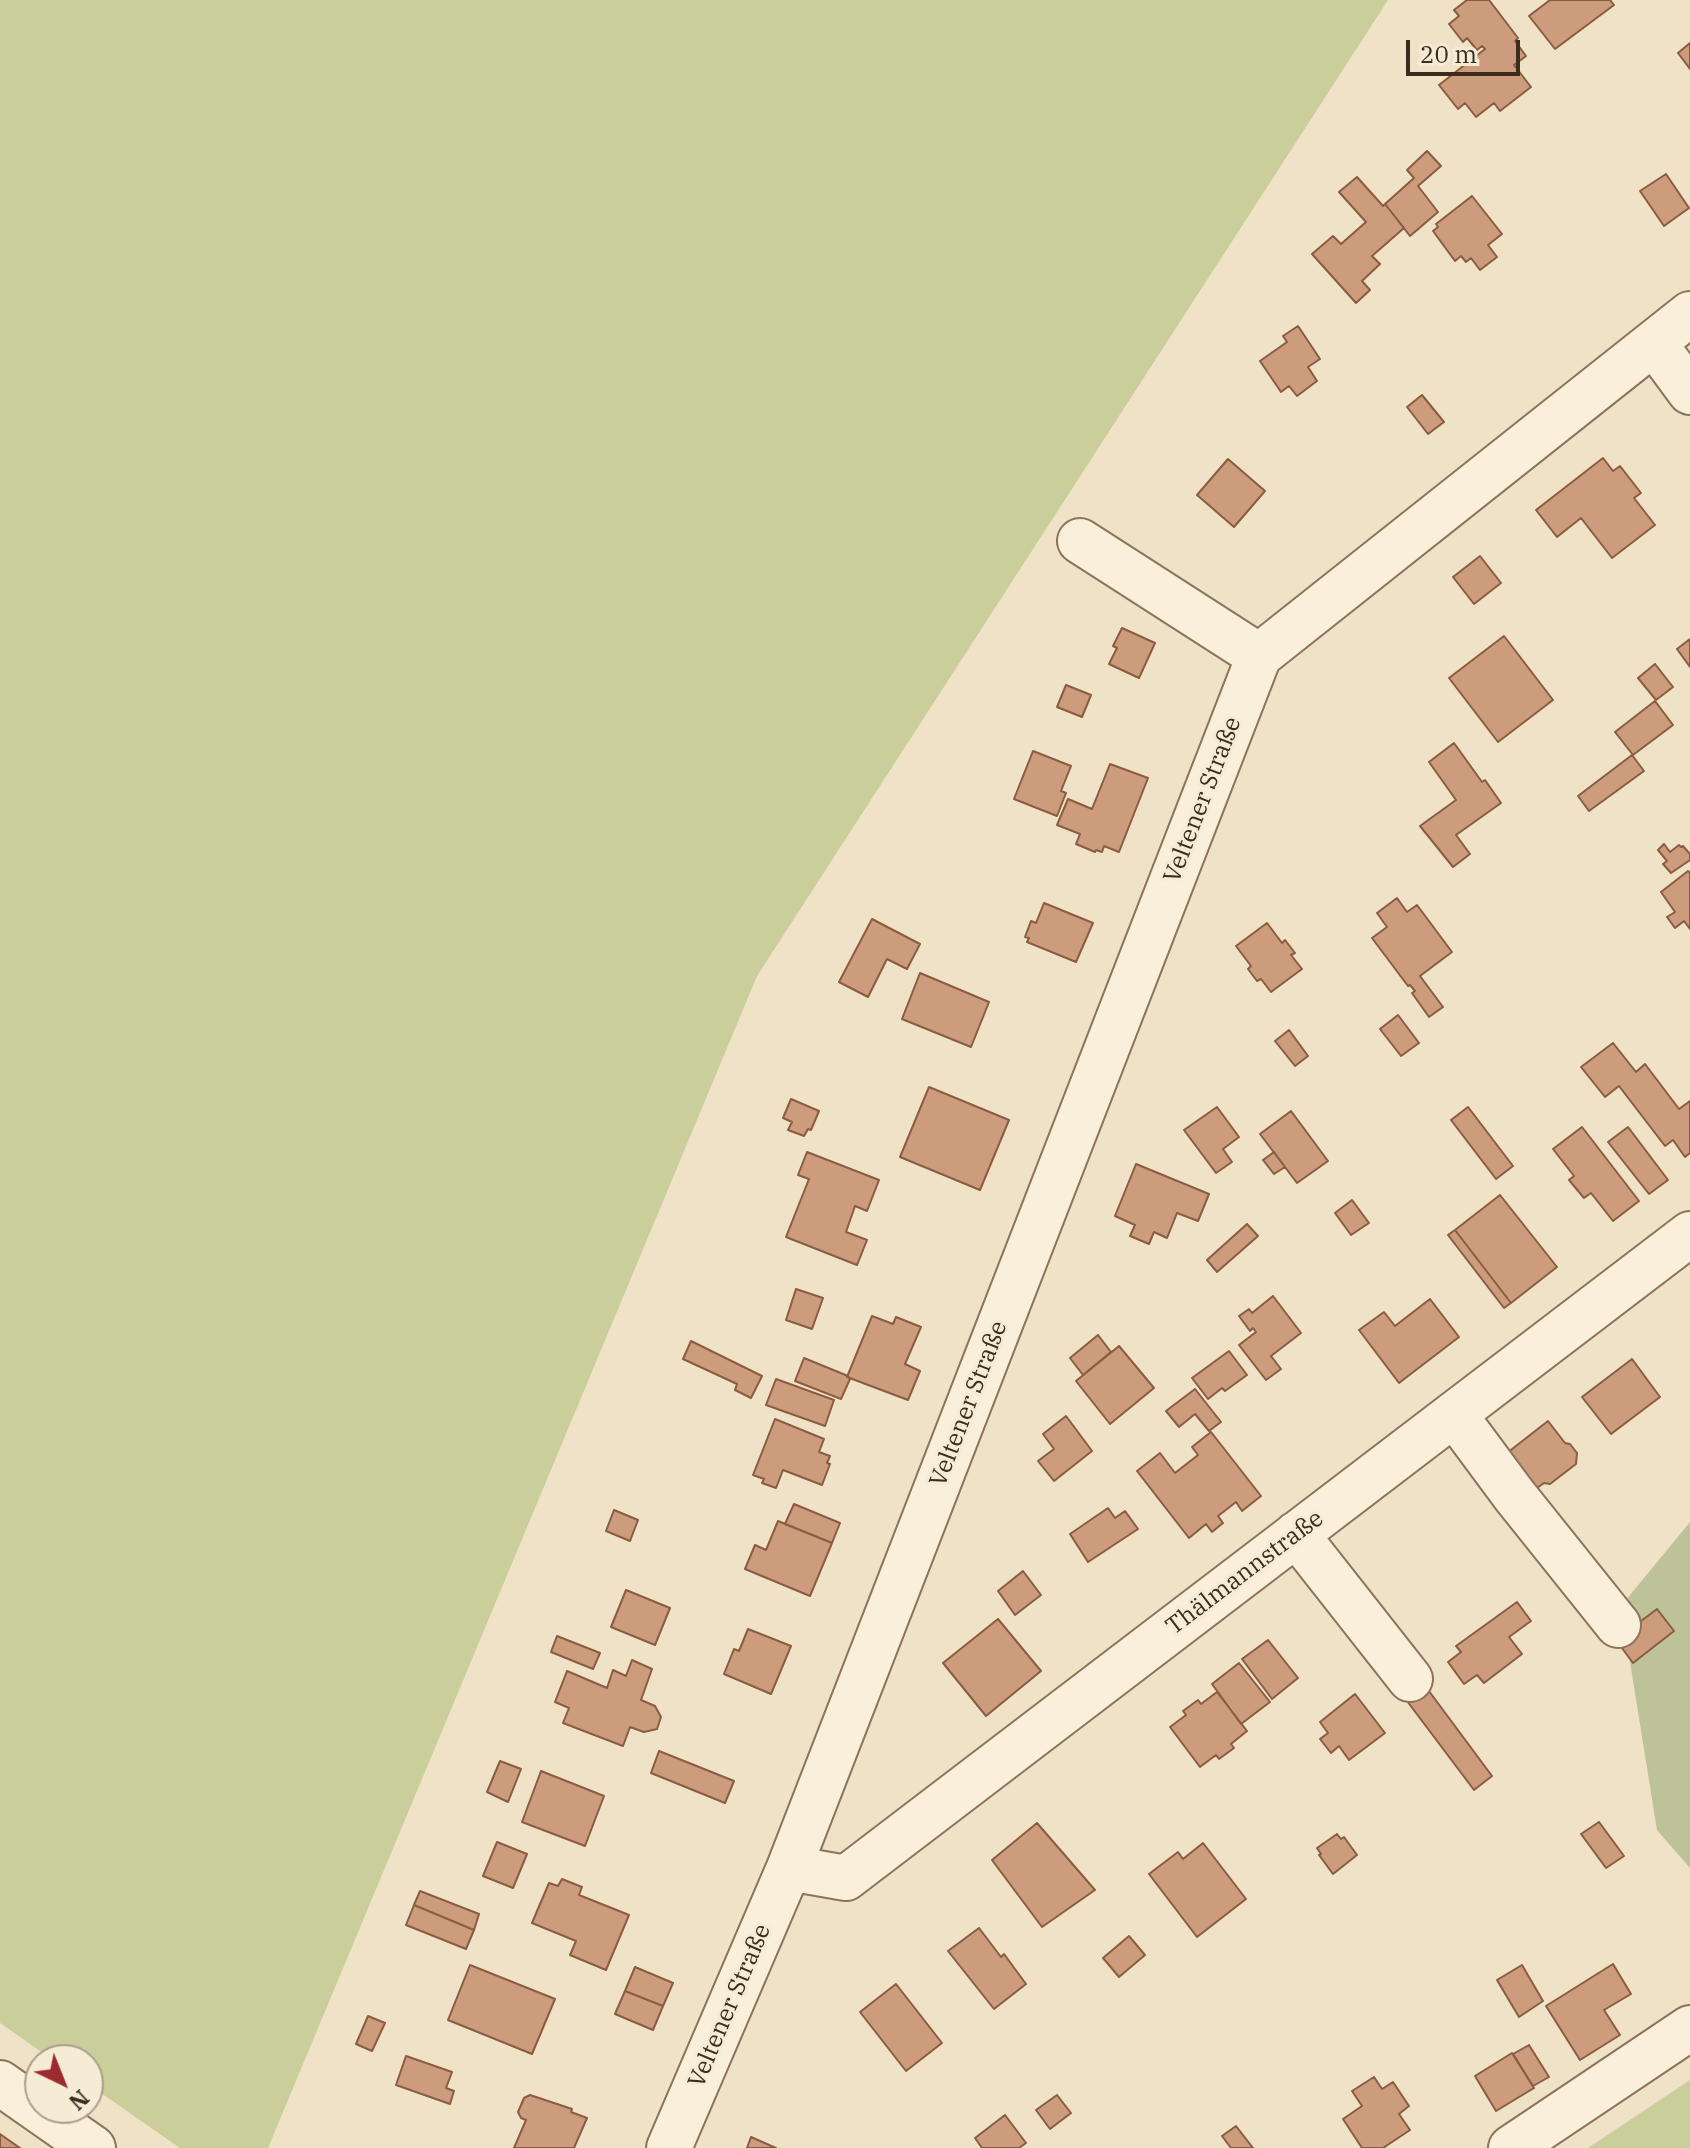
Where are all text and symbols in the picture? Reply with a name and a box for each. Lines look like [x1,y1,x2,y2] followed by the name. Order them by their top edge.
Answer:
[1410,24,1524,74] scale bar
[1420,38,1477,70] text: 20 m
[1158,713,1248,887] street label: Veltener Straße
[924,1317,1014,1491] street label: Veltener Straße
[1161,1504,1329,1642] street label: Thälmannstraße
[683,1920,777,2092] street label: Veltener Straße
[24,2044,104,2124] north arrow
[63,2084,96,2117] text: N

